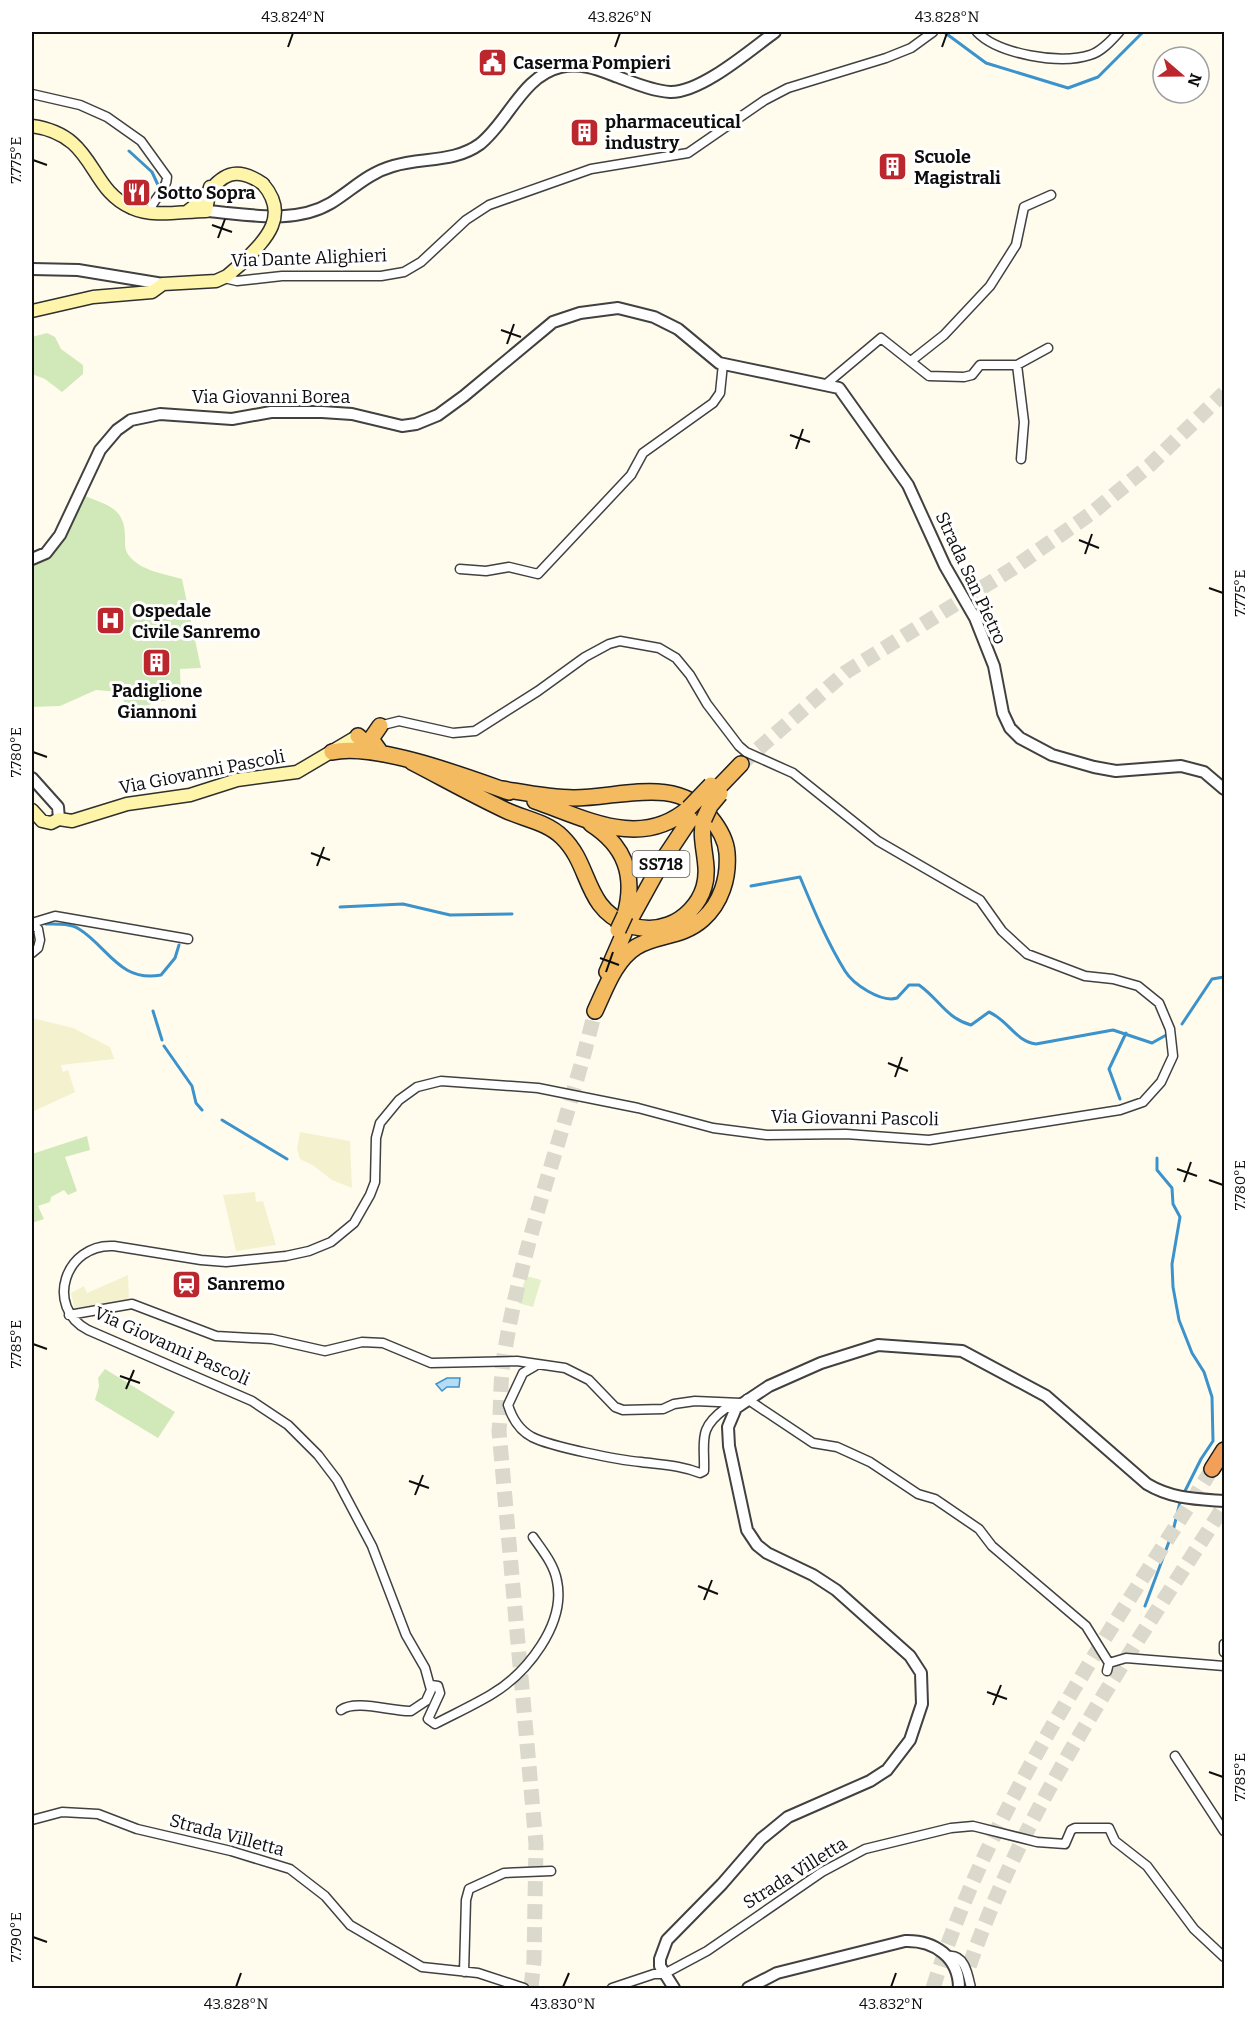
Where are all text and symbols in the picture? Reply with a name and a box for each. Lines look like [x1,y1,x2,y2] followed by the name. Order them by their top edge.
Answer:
[261,8,325,26] text: 43.824°N
[588,8,652,26] text: 43.826°N
[915,8,979,26] text: 43.828°N
[1151,45,1211,105] north arrow
[476,47,508,79] public building icon: Caserma Pompieri
[513,52,671,74] place label: Caserma Pompieri
[1184,71,1206,89] text: N
[605,111,741,154] place label: pharmaceutical industry
[568,116,600,148] building icon: pharmaceutical industry
[7,136,25,184] text: 7.775°E
[914,146,1001,189] place label: Scuole Magistrali
[877,151,909,183] building icon: Scuole Magistrali
[120,177,152,209] restaurant icon: Sotto Sopra
[157,182,256,204] place label: Sotto Sopra
[231,244,387,272] street label: Via Dante Alighieri
[192,386,350,408] street label: Via Giovanni Borea
[931,508,1011,648] street label: Strada San Pietro
[1231,569,1249,617] text: 7.775°E
[132,600,260,643] place label: Ospedale Civile Sanremo
[95,605,127,637] hospital icon: Ospedale Civile Sanremo
[141,646,173,678] building icon: Padiglione Giannoni
[112,680,202,723] place label: Padiglione Giannoni
[7,727,25,777] text: 7.780°E
[117,745,287,799] street label: Via Giovanni Pascoli
[632,851,690,877] road number: SS718
[771,1106,939,1130] street label: Via Giovanni Pascoli
[1231,1160,1249,1210] text: 7.780°E
[170,1268,202,1300] station icon: Sanremo
[207,1273,285,1295] place label: Sanremo
[91,1302,253,1390] street label: Via Giovanni Pascoli
[7,1320,25,1368] text: 7.785°E
[1231,1753,1249,1801] text: 7.785°E
[167,1809,287,1861] street label: Strada Villetta
[739,1832,851,1914] street label: Strada Villetta
[7,1912,25,1962] text: 7.790°E
[204,1995,268,2013] text: 43.828°N
[531,1995,596,2013] text: 43.830°N
[859,1995,923,2013] text: 43.832°N

